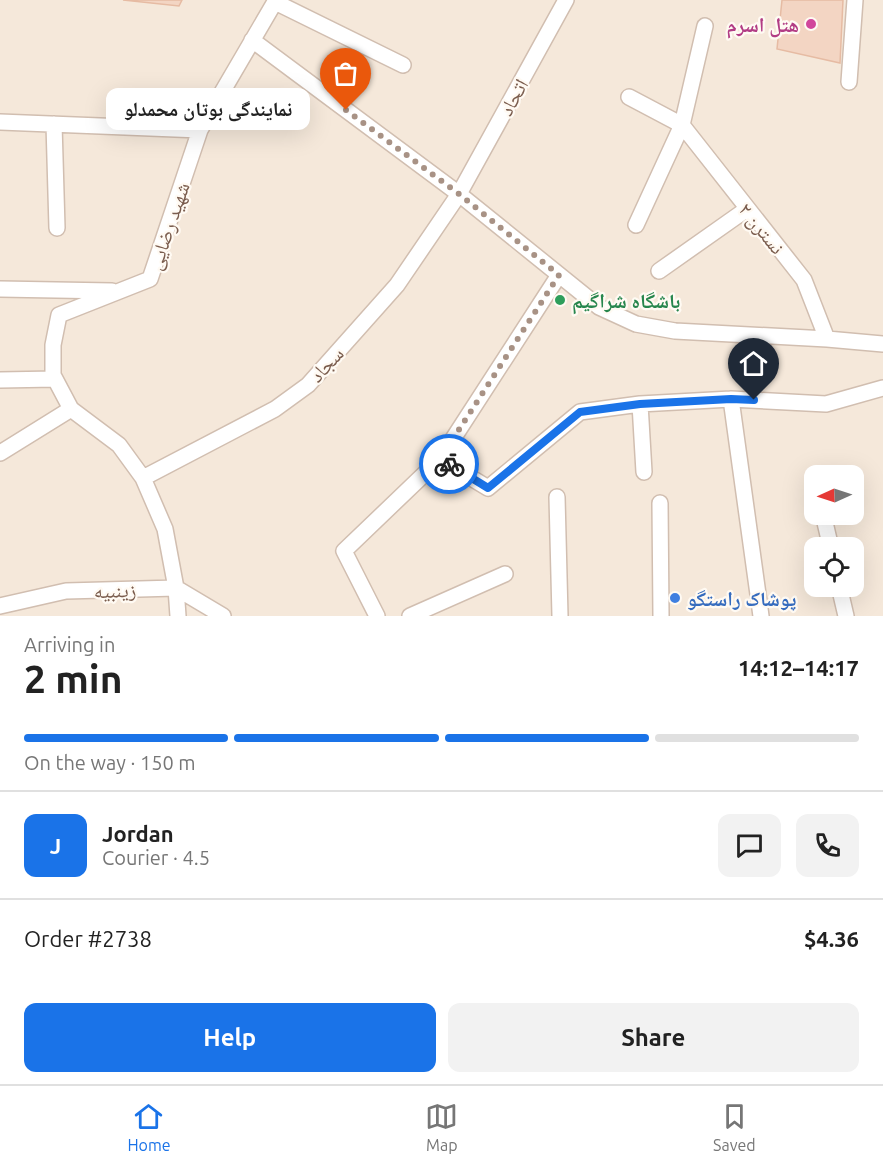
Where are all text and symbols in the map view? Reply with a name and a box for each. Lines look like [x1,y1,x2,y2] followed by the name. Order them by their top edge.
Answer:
[727,13,799,39] place label: هتل اسرم
[804,17,818,31] marker: هتل اسرم
[320,48,371,110] pin
[329,57,362,90] icon: bag
[494,75,532,119] street label: اتحاد
[106,89,310,131] callout: نمایندگی بوتان محمدلو
[124,97,292,120] text: نمایندگی بوتان محمدلو
[142,179,195,273] street label: شهید رضایی
[734,198,790,259] street label: نسترن ۲
[572,289,680,315] place label: باشگاه شراگیم
[553,293,567,307] marker: باشگاه شراگیم
[728,338,779,400] pin
[304,342,348,387] street label: سجاد
[737,347,770,380] icon: home
[419,434,479,494] courier
[433,448,466,481] icon: bike
[804,465,864,525] north arrow
[804,465,864,597] map controls
[804,537,864,597] button: locate
[93,578,137,603] street label: زینبیه
[687,587,797,611] place label: پوشاک راستگو
[668,591,682,605] marker: پوشاک راستگو
[24,633,115,656] text: Arriving in
[738,655,859,680] text: 14:12–14:17
[24,657,123,700] text: 2 min
[24,751,196,774] text: On the way · 150 m
[718,814,781,877] button: chat
[796,814,859,877] button: phone
[102,821,174,846] text: Jordan
[50,833,61,858] text: J
[102,846,210,869] text: Courier · 4.5
[24,926,152,951] text: Order #2738
[804,926,859,951] text: $4.36
[24,1003,436,1072] button: Help
[448,1003,859,1072] button: Share
[127,1100,171,1154] tab: Home
[425,1100,458,1154] tab: Map
[713,1100,756,1154] tab: Saved

